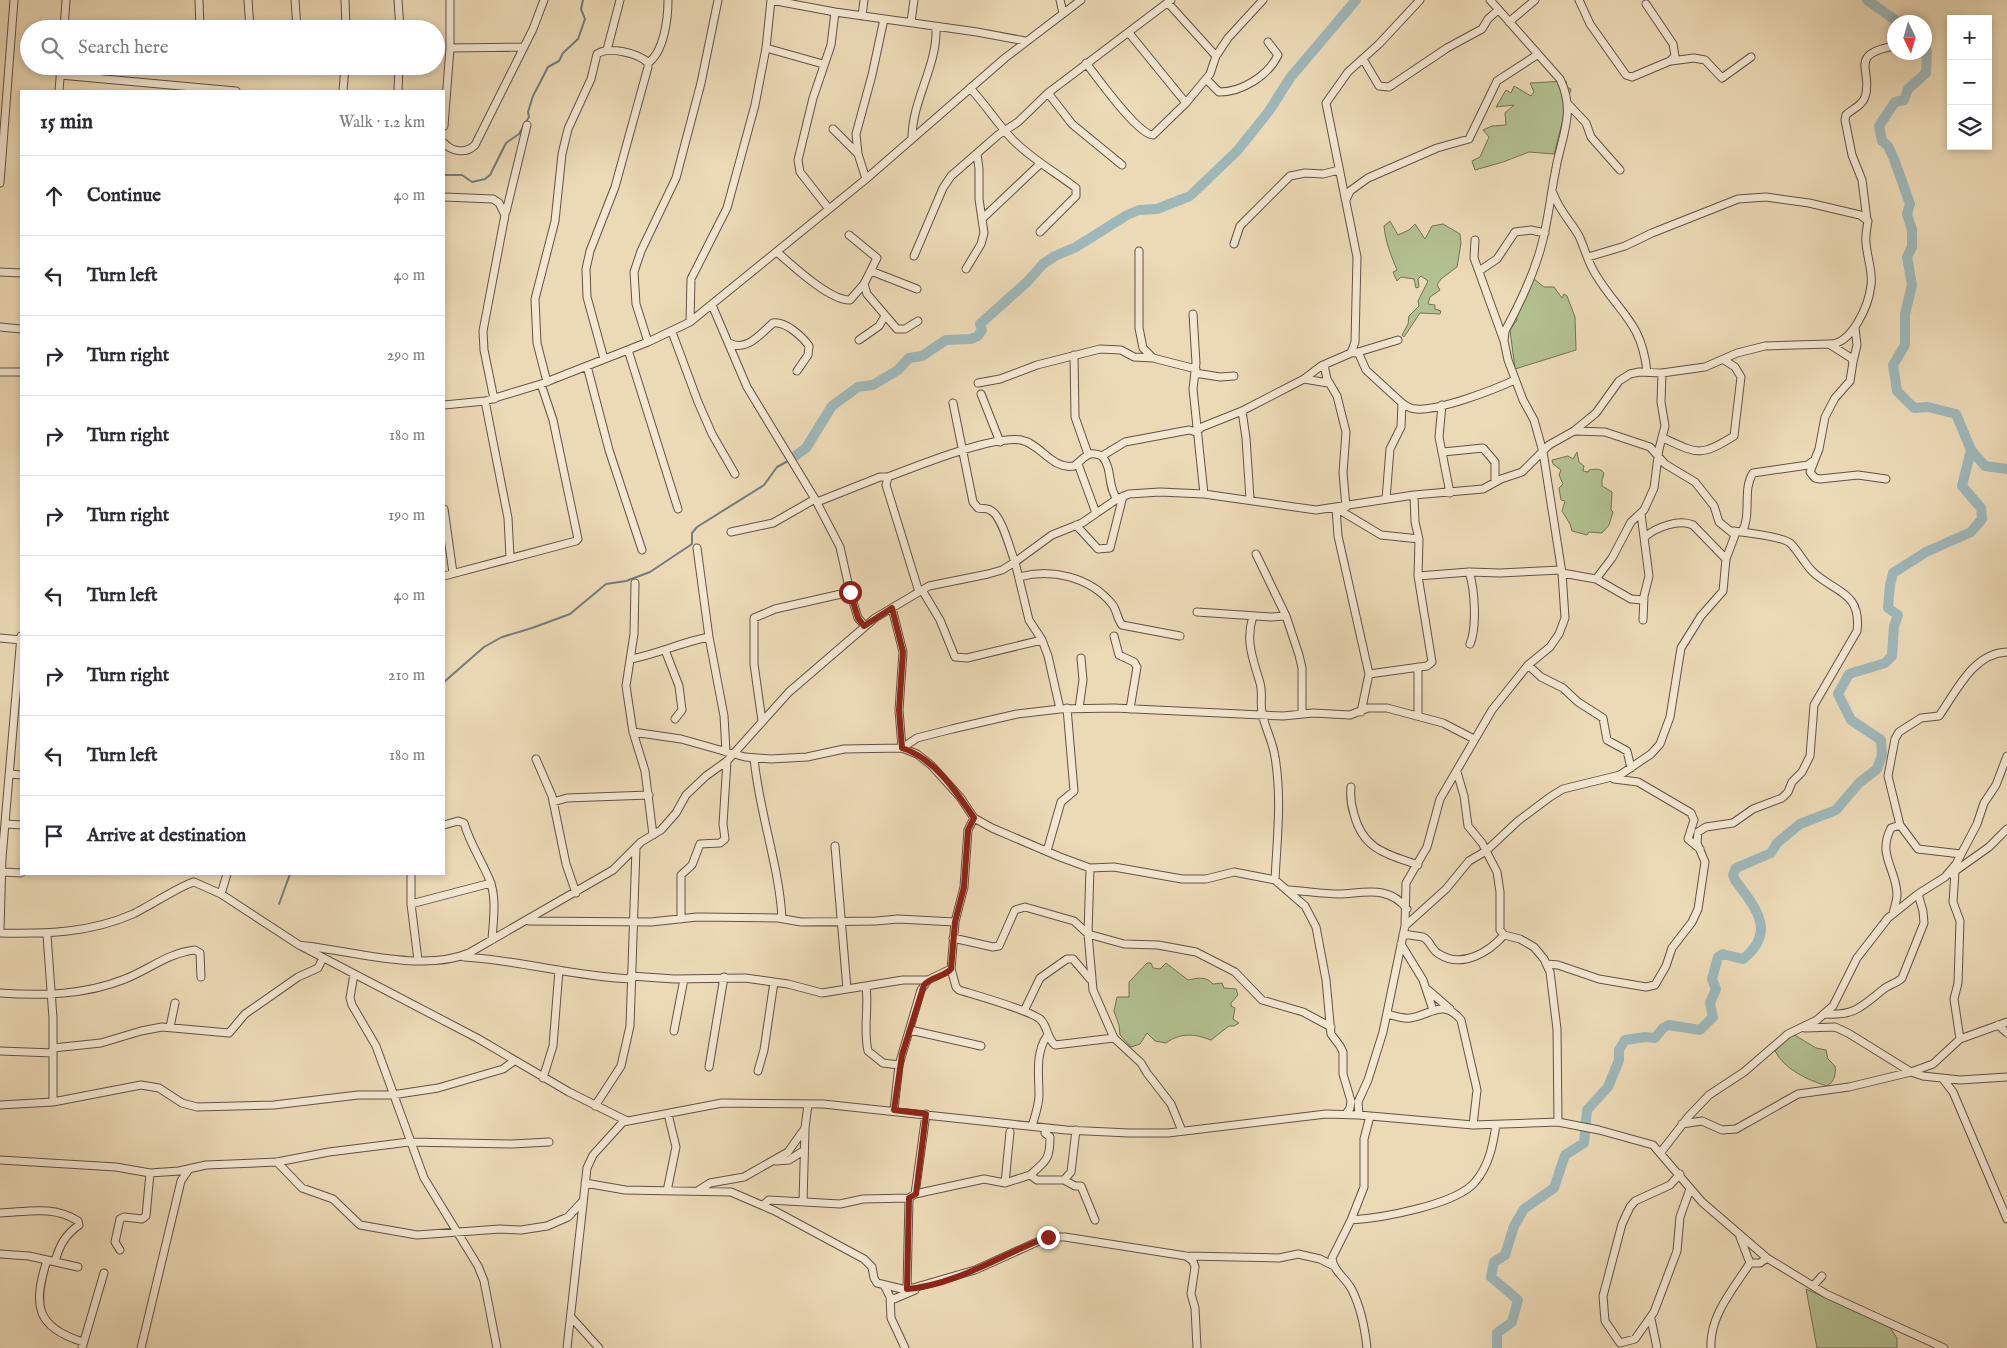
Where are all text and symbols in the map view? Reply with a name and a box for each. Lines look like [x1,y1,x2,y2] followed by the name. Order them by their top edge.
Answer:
[1887,15,1932,60] north arrow
[1947,15,1992,150] map controls
[1947,15,1992,60] button: +
[20,20,445,75] search box
[38,34,66,62] icon: search
[78,36,169,60] text: Search here
[1947,60,1992,105] button: −
[1947,105,1992,150] button: layers
[40,109,93,136] text: 15 min
[339,113,425,133] text: Walk · 1.2 km
[40,182,68,210] icon: ahead
[87,184,161,208] text: Continue
[393,186,425,206] text: 40 m
[40,262,68,290] icon: left
[87,264,158,288] text: Turn left
[393,266,425,286] text: 40 m
[40,342,68,370] icon: right
[87,344,169,368] text: Turn right
[387,346,425,366] text: 290 m
[40,422,68,450] icon: right
[87,424,169,448] text: Turn right
[389,426,425,446] text: 180 m
[40,502,68,530] icon: right
[87,504,169,528] text: Turn right
[388,506,425,526] text: 190 m
[839,581,862,604] route start
[40,582,68,610] icon: left
[87,584,158,608] text: Turn left
[393,586,425,606] text: 40 m
[40,662,68,690] icon: right
[87,664,169,688] text: Turn right
[388,666,425,686] text: 210 m
[40,742,68,770] icon: left
[87,744,158,768] text: Turn left
[389,746,425,766] text: 180 m
[40,822,68,850] icon: arrive
[87,824,246,848] text: Arrive at destination
[1037,1226,1060,1249] route end

